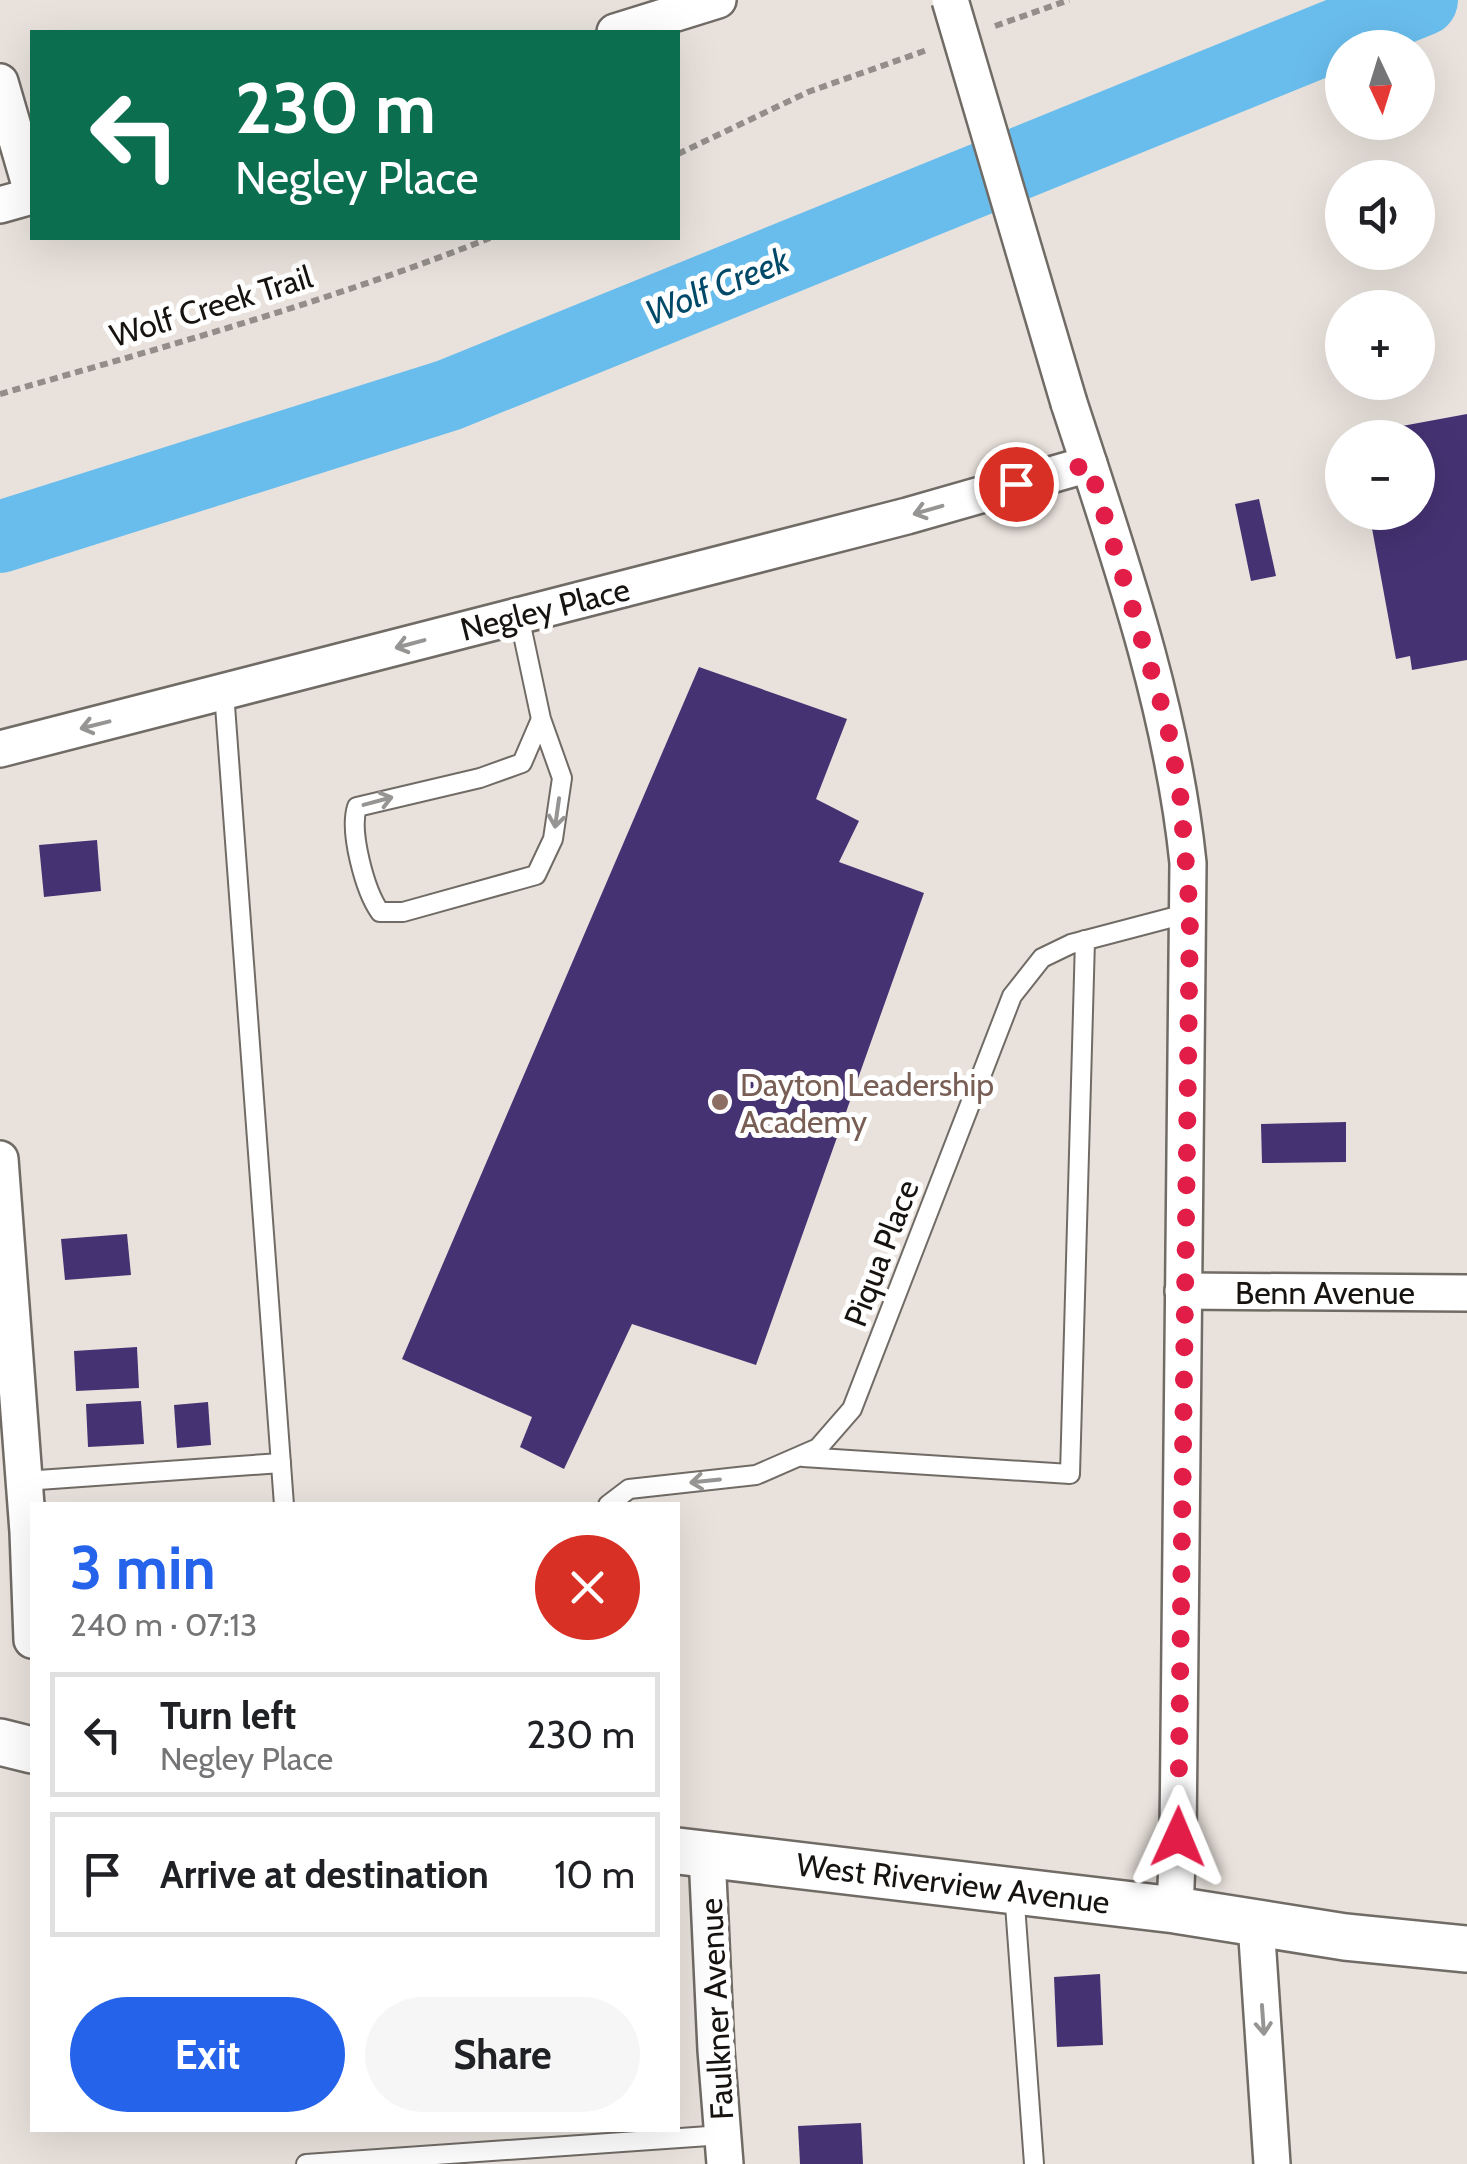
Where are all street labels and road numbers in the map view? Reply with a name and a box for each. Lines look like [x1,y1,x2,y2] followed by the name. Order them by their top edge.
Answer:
[105,257,317,355] street label: Wolf Creek Trail
[456,569,634,649] street label: Negley Place
[835,1174,927,1332] street label: Piqua Place
[1235,1273,1415,1312] street label: Benn Avenue
[794,1844,1112,1922] street label: West Riverview Avenue
[691,1897,741,2121] street label: Faulkner Avenue

